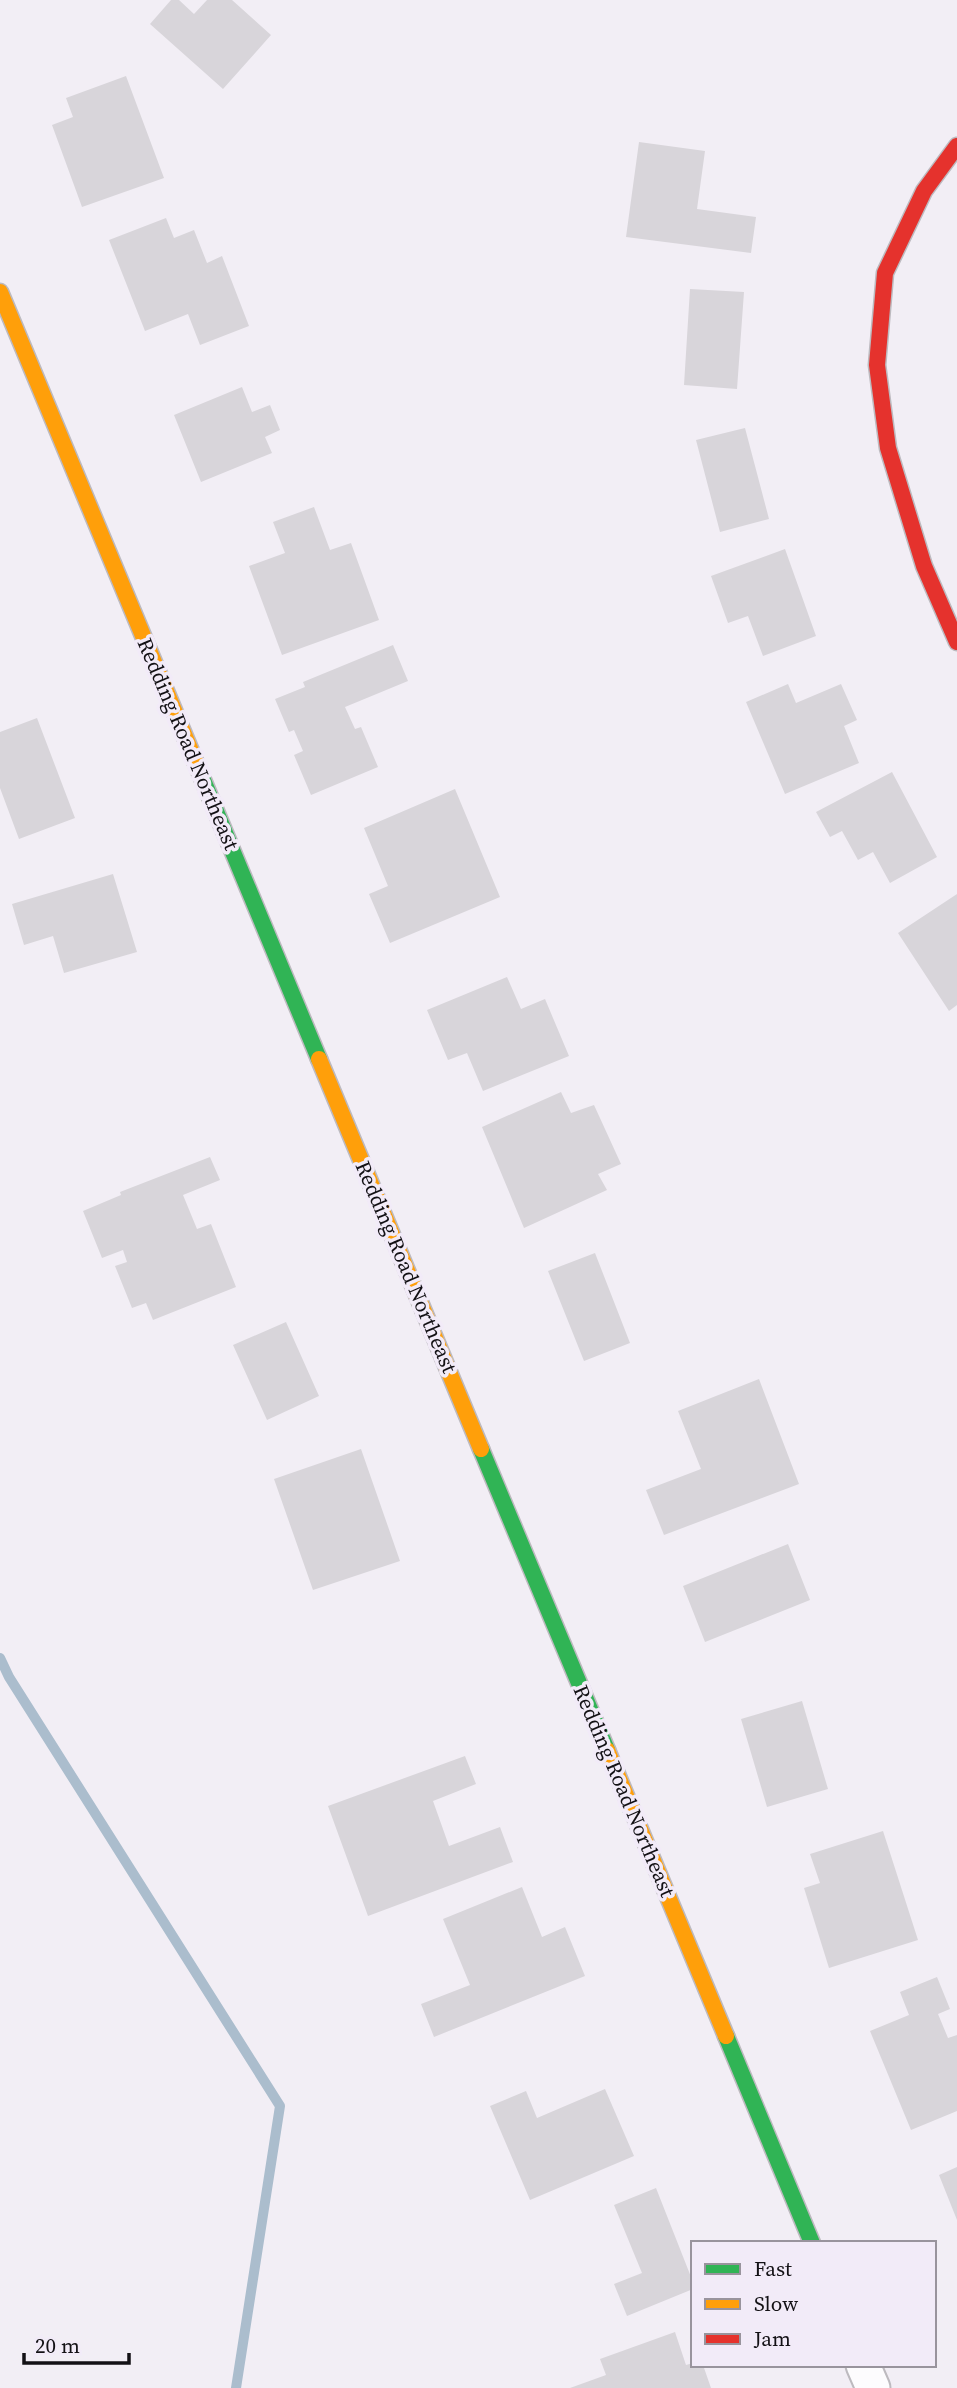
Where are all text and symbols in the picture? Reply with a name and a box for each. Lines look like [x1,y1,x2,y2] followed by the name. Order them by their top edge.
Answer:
[131,633,246,854] street label: Redding Road Northeast
[349,1156,464,1377] street label: Redding Road Northeast
[567,1680,682,1901] street label: Redding Road Northeast
[691,2241,936,2367] legend
[754,2254,792,2283] text: Fast
[754,2289,798,2318] text: Slow
[24,2322,130,2366] scale bar
[753,2324,791,2353] text: Jam
[35,2331,80,2360] text: 20 m

